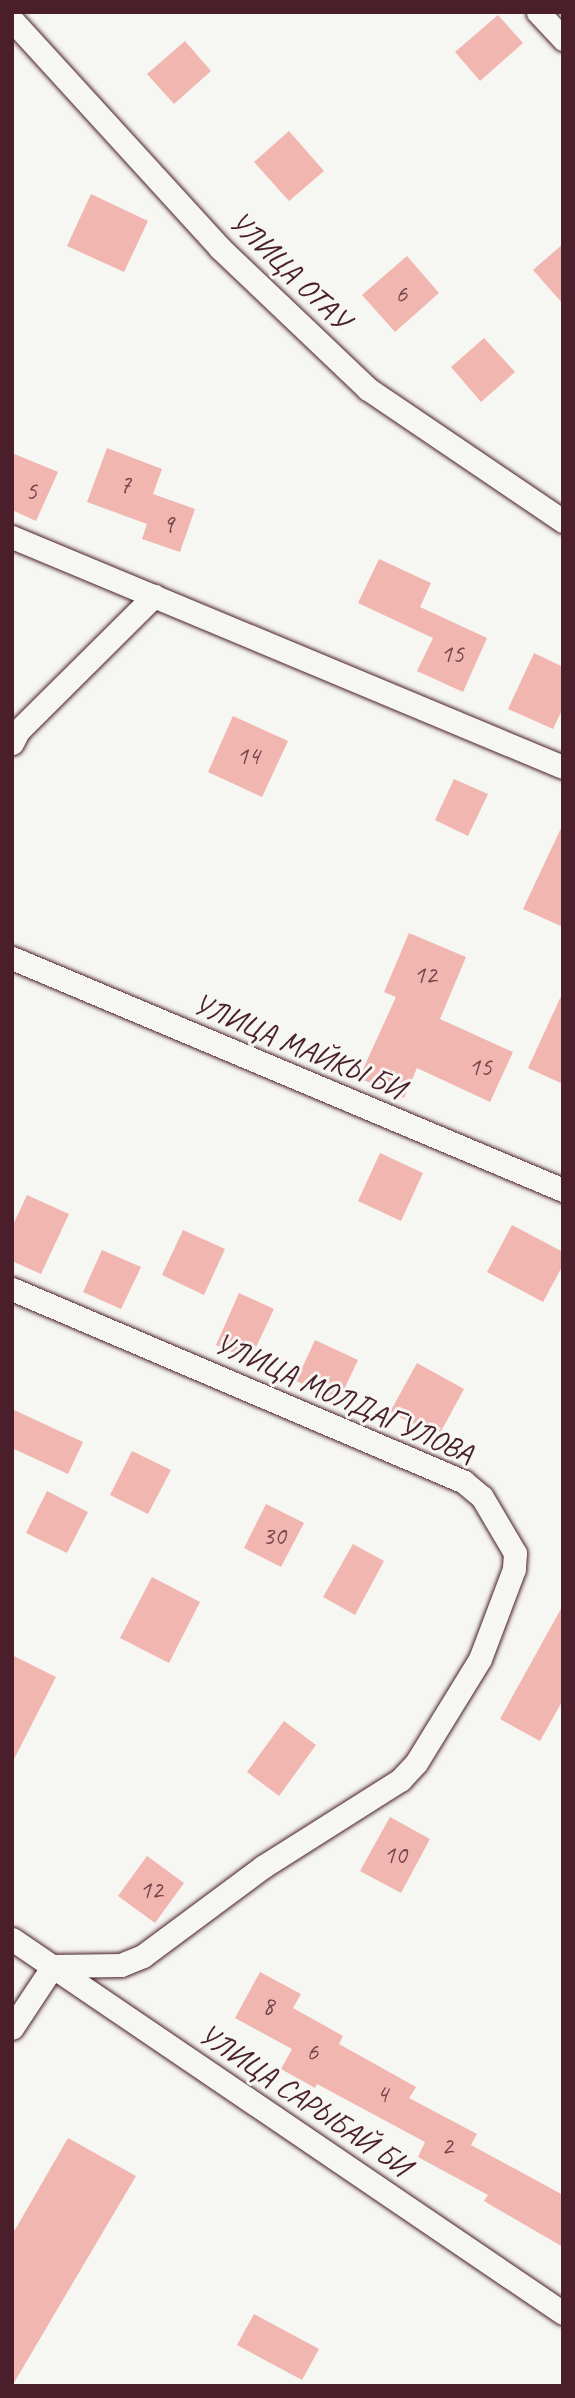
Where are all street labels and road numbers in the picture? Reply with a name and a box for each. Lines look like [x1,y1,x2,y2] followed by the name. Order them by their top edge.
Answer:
[222,204,358,336] street label: УЛИЦА ОТАУ
[188,985,410,1107] street label: УЛИЦА МАЙКЫ БИ
[210,1325,478,1471] street label: УЛИЦА МОЛДАГУЛОВА
[192,2016,418,2184] street label: УЛИЦА САРЫБАЙ БИ

